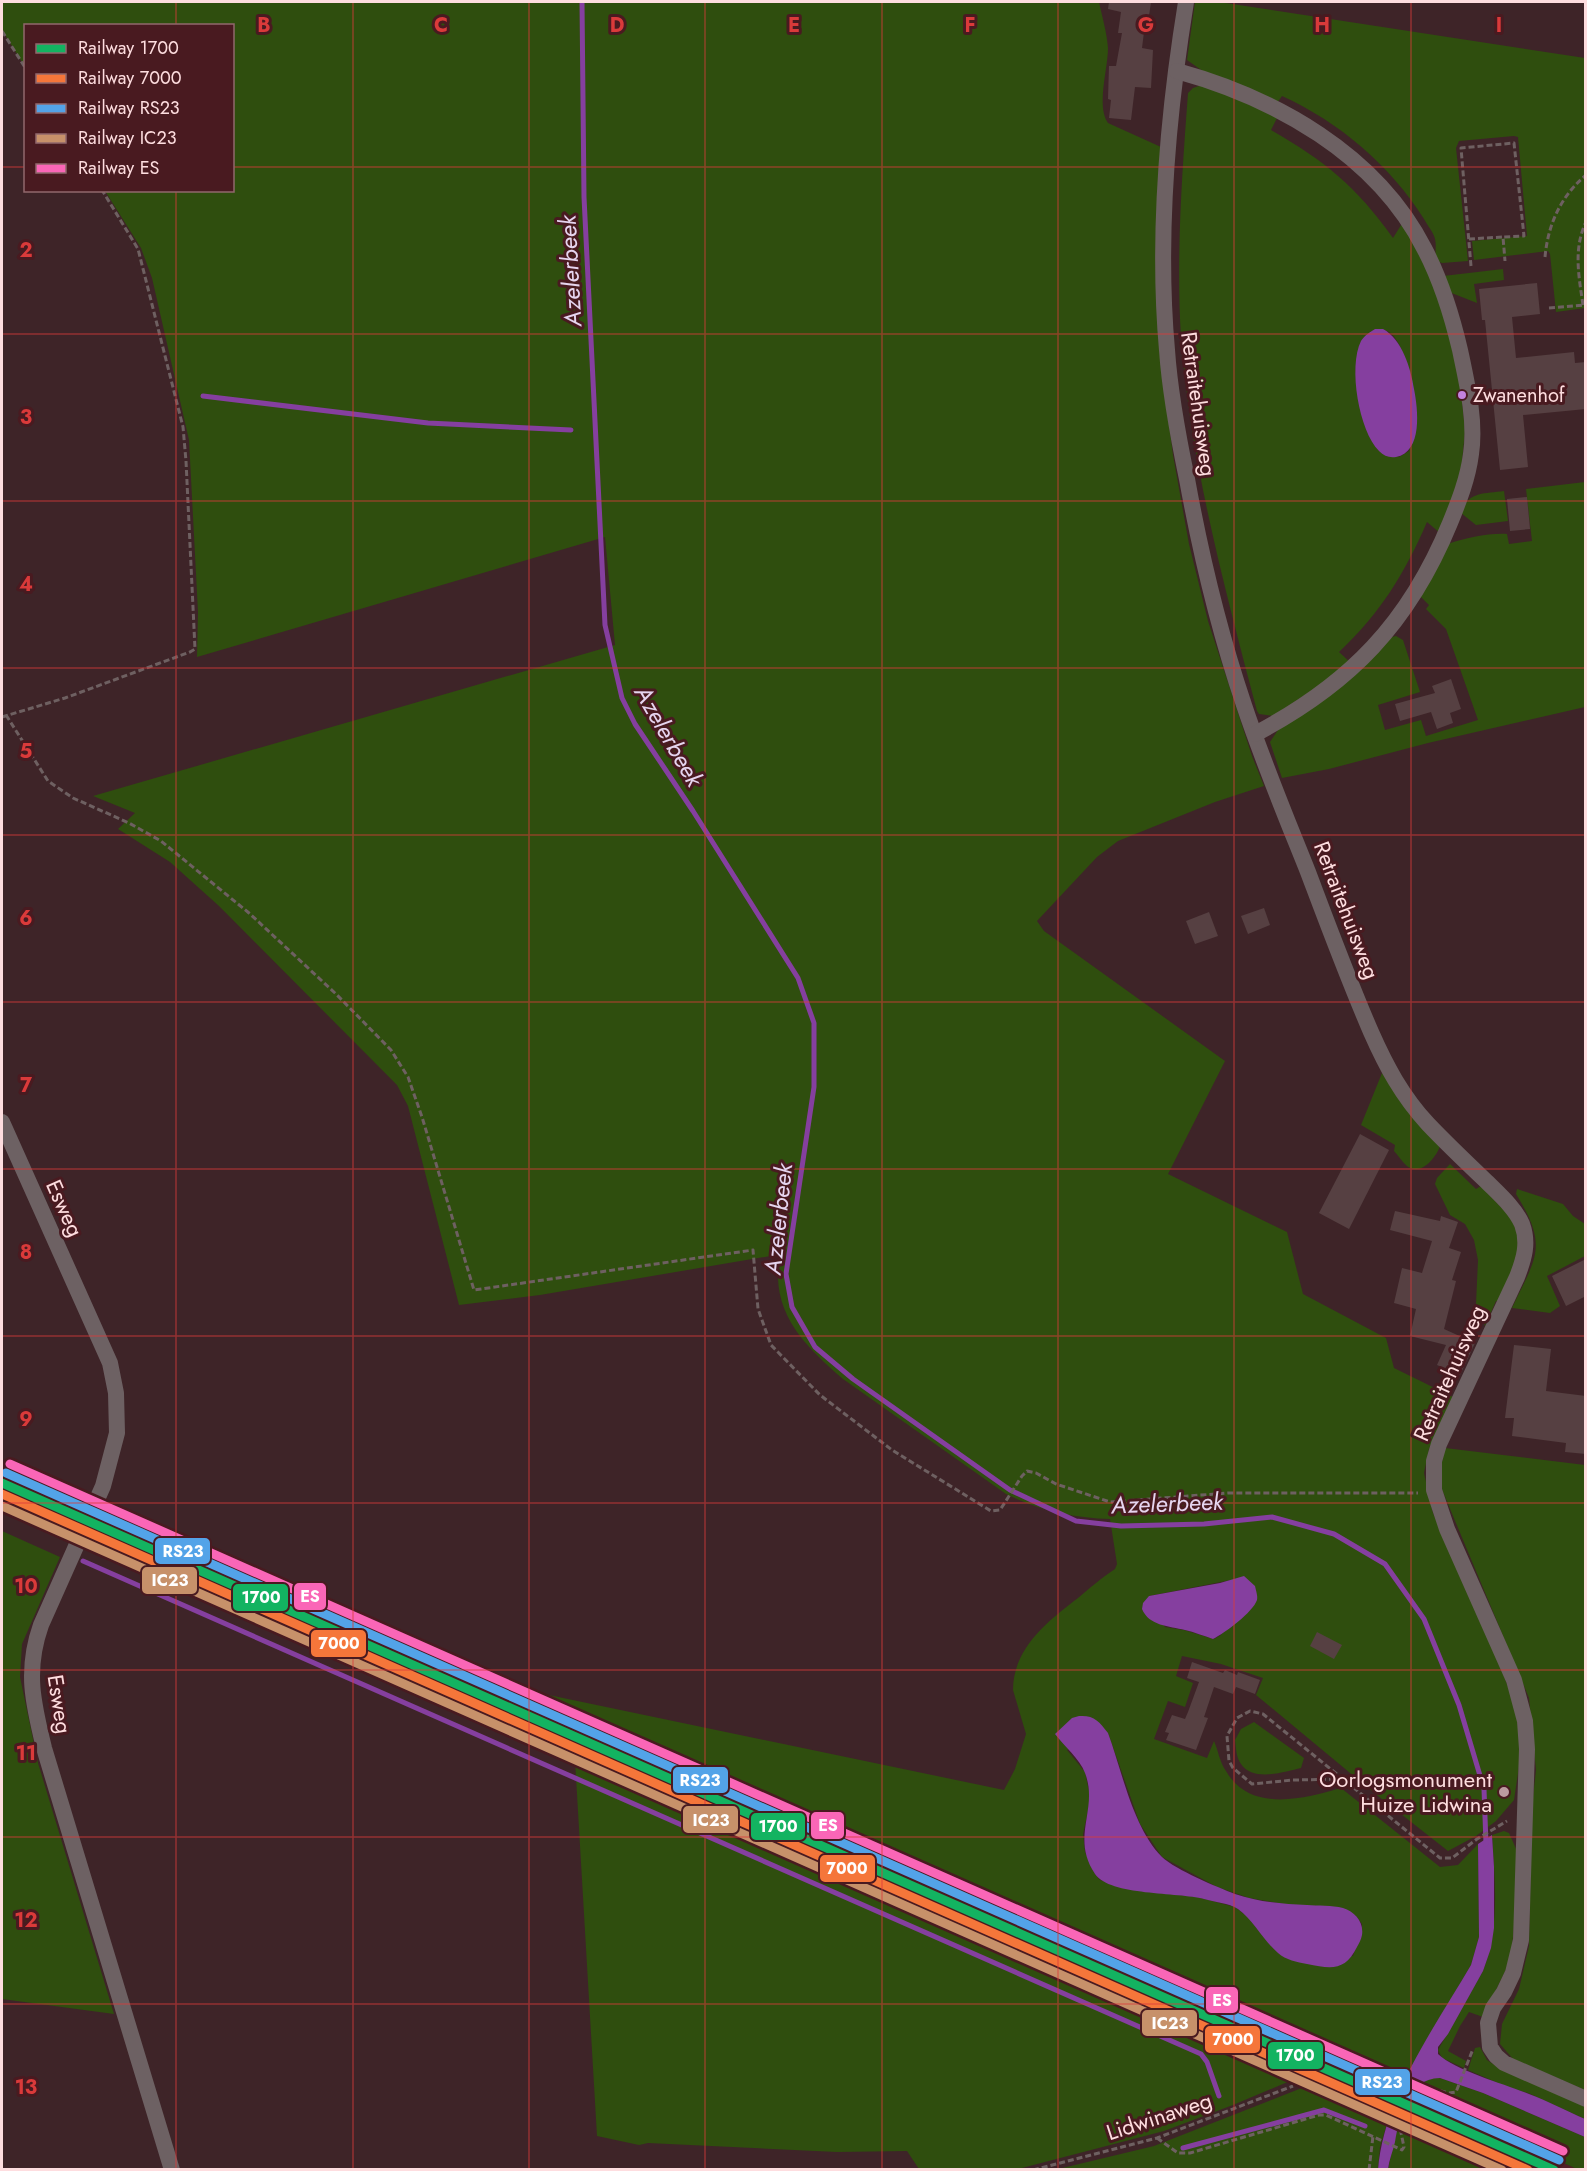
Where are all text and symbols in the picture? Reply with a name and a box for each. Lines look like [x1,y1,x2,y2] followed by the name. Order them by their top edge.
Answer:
[257,11,271,40] text: B
[434,11,448,40] text: C
[610,11,624,40] text: D
[788,11,800,40] text: E
[964,11,976,40] text: F
[1138,11,1154,40] text: G
[1314,11,1330,40] text: H
[1496,11,1502,40] text: I
[24,24,234,192] legend
[78,35,179,61] text: Railway 1700
[78,65,182,91] text: Railway 7000
[78,95,180,121] text: Railway RS23
[78,125,177,151] text: Railway IC23
[78,155,160,181] text: Railway ES
[550,213,590,329] water label: Azelerbeek
[19,236,33,265] text: 2
[1173,330,1225,478] street label: Retraitehuisweg
[1473,381,1566,410] place label: Zwanenhof
[1456,389,1468,401] marker: Zwanenhof
[20,403,32,432] text: 3
[19,570,33,599] text: 4
[625,678,713,795] water label: Azelerbeek
[20,737,33,766] text: 5
[1306,836,1388,984] street label: Retraitehuisweg
[19,904,33,933] text: 6
[20,1071,33,1100] text: 7
[755,1160,801,1277] water label: Azelerbeek
[38,1174,92,1242] street label: Esweg
[20,1238,32,1267] text: 8
[1405,1300,1493,1446] street label: Retraitehuisweg
[19,1405,33,1434] text: 9
[1110,1483,1225,1522] water label: Azelerbeek
[154,1537,211,1565] line badge: RS23
[163,1540,203,1563] text: RS23
[141,1566,198,1595] line badge: IC23
[152,1569,188,1592] text: IC23
[14,1572,38,1601] text: 10
[293,1582,327,1611] line badge: ES
[232,1583,289,1612] line badge: 1700
[300,1585,320,1608] text: ES
[242,1586,280,1609] text: 1700
[310,1629,367,1658] line badge: 7000
[318,1632,360,1655] text: 7000
[40,1672,80,1736] street label: Esweg
[16,1739,36,1768] text: 11
[1319,1763,1493,1820] place label: Oorlogsmonument Huize Lidwina
[672,1766,729,1794] line badge: RS23
[680,1769,720,1792] text: RS23
[1497,1785,1511,1799] marker: Oorlogsmonument Huize Lidwina
[682,1805,739,1834] line badge: IC23
[693,1809,729,1832] text: IC23
[810,1811,845,1840] line badge: ES
[750,1812,806,1841] line badge: 1700
[818,1814,838,1837] text: ES
[759,1815,797,1838] text: 1700
[819,1854,876,1883] line badge: 7000
[826,1857,868,1880] text: 7000
[14,1906,38,1935] text: 12
[1205,1986,1239,2014] line badge: ES
[1212,1989,1232,2012] text: ES
[1141,2009,1198,2037] line badge: IC23
[1152,2012,1188,2035] text: IC23
[1204,2025,1261,2054] line badge: 7000
[1212,2028,1254,2051] text: 7000
[1267,2041,1324,2070] line badge: 1700
[1276,2044,1314,2067] text: 1700
[1354,2068,1411,2096] line badge: RS23
[1362,2071,1402,2094] text: RS23
[15,2073,37,2102] text: 13
[1102,2084,1216,2148] street label: Lidwinaweg

